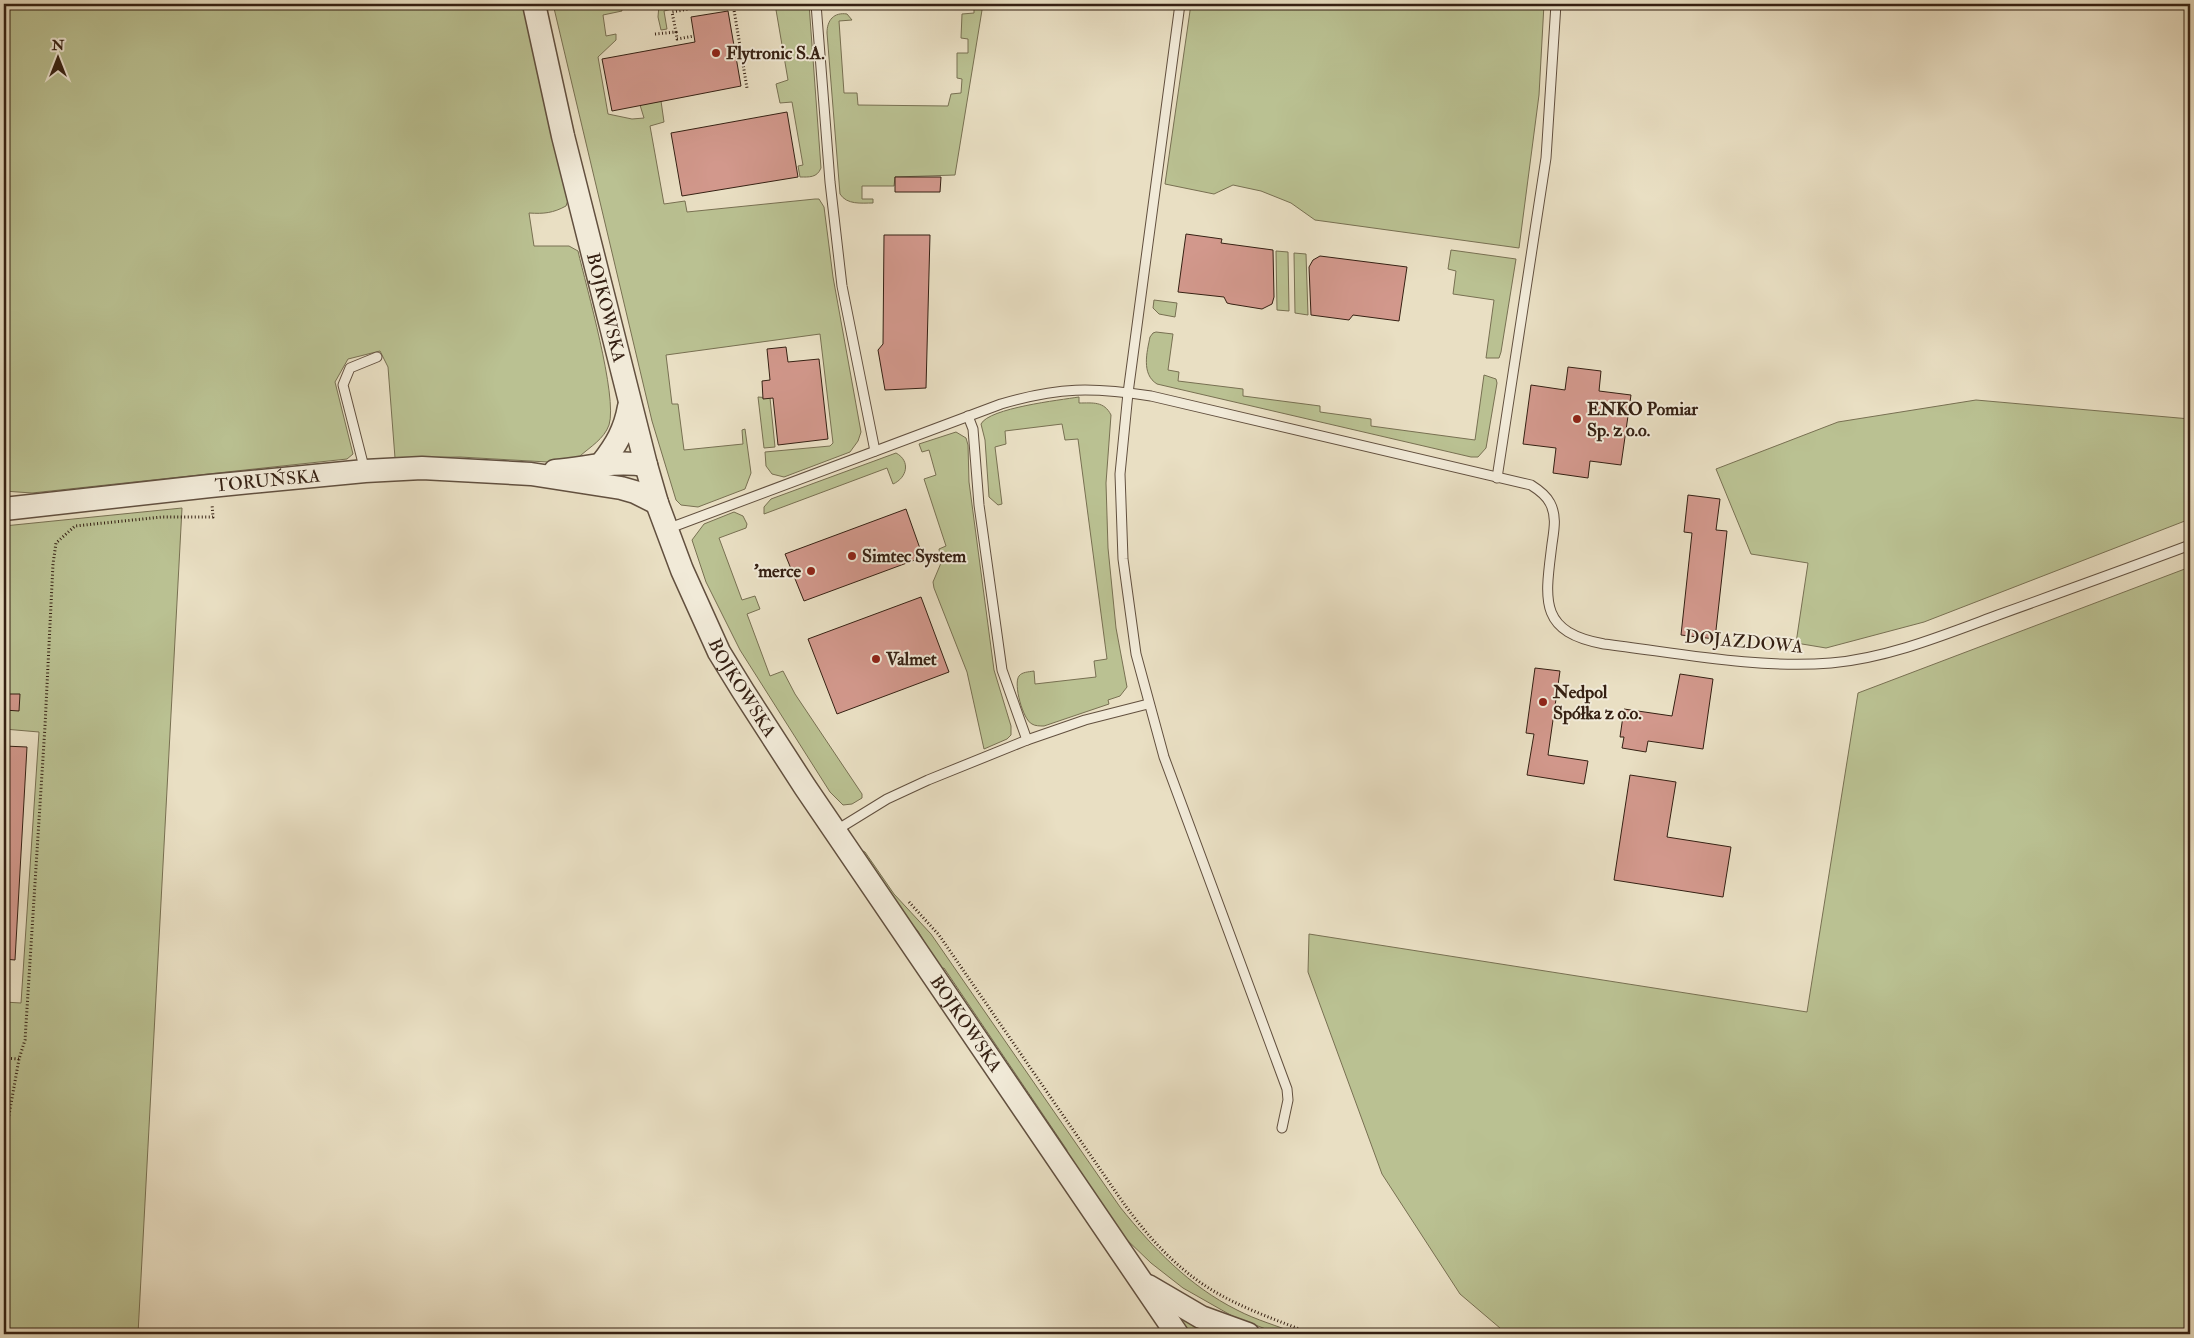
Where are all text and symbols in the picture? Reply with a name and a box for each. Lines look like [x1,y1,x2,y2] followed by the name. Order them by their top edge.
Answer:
[32,32,82,82] north arrow
[51,37,65,54] text: N
[726,42,825,65] place label: Flytronic S.A.
[710,47,722,59] marker: Flytronic S.A.
[581,250,631,365] street label: BOJKOWSKA
[1587,398,1698,442] place label: ENKO Pomiar Sp. z o.o.
[1571,413,1583,425] marker: ENKO Pomiar Sp. z o.o.
[214,464,322,497] street label: TORUŃSKA
[862,545,967,568] place label: Simtec System
[846,550,858,562] marker: Simtec System
[754,560,801,583] place label: 'merce
[805,565,817,577] marker: 'merce
[1684,625,1805,659] street label: DOJAZDOWA
[703,635,782,742] street label: BOJKOWSKA
[885,648,937,671] place label: Valmet
[870,653,882,665] marker: Valmet
[1552,681,1642,725] place label: Nedpol Spółka z o.o.
[1537,696,1549,708] marker: Nedpol Spółka z o.o.
[925,971,1007,1077] street label: BOJKOWSKA

